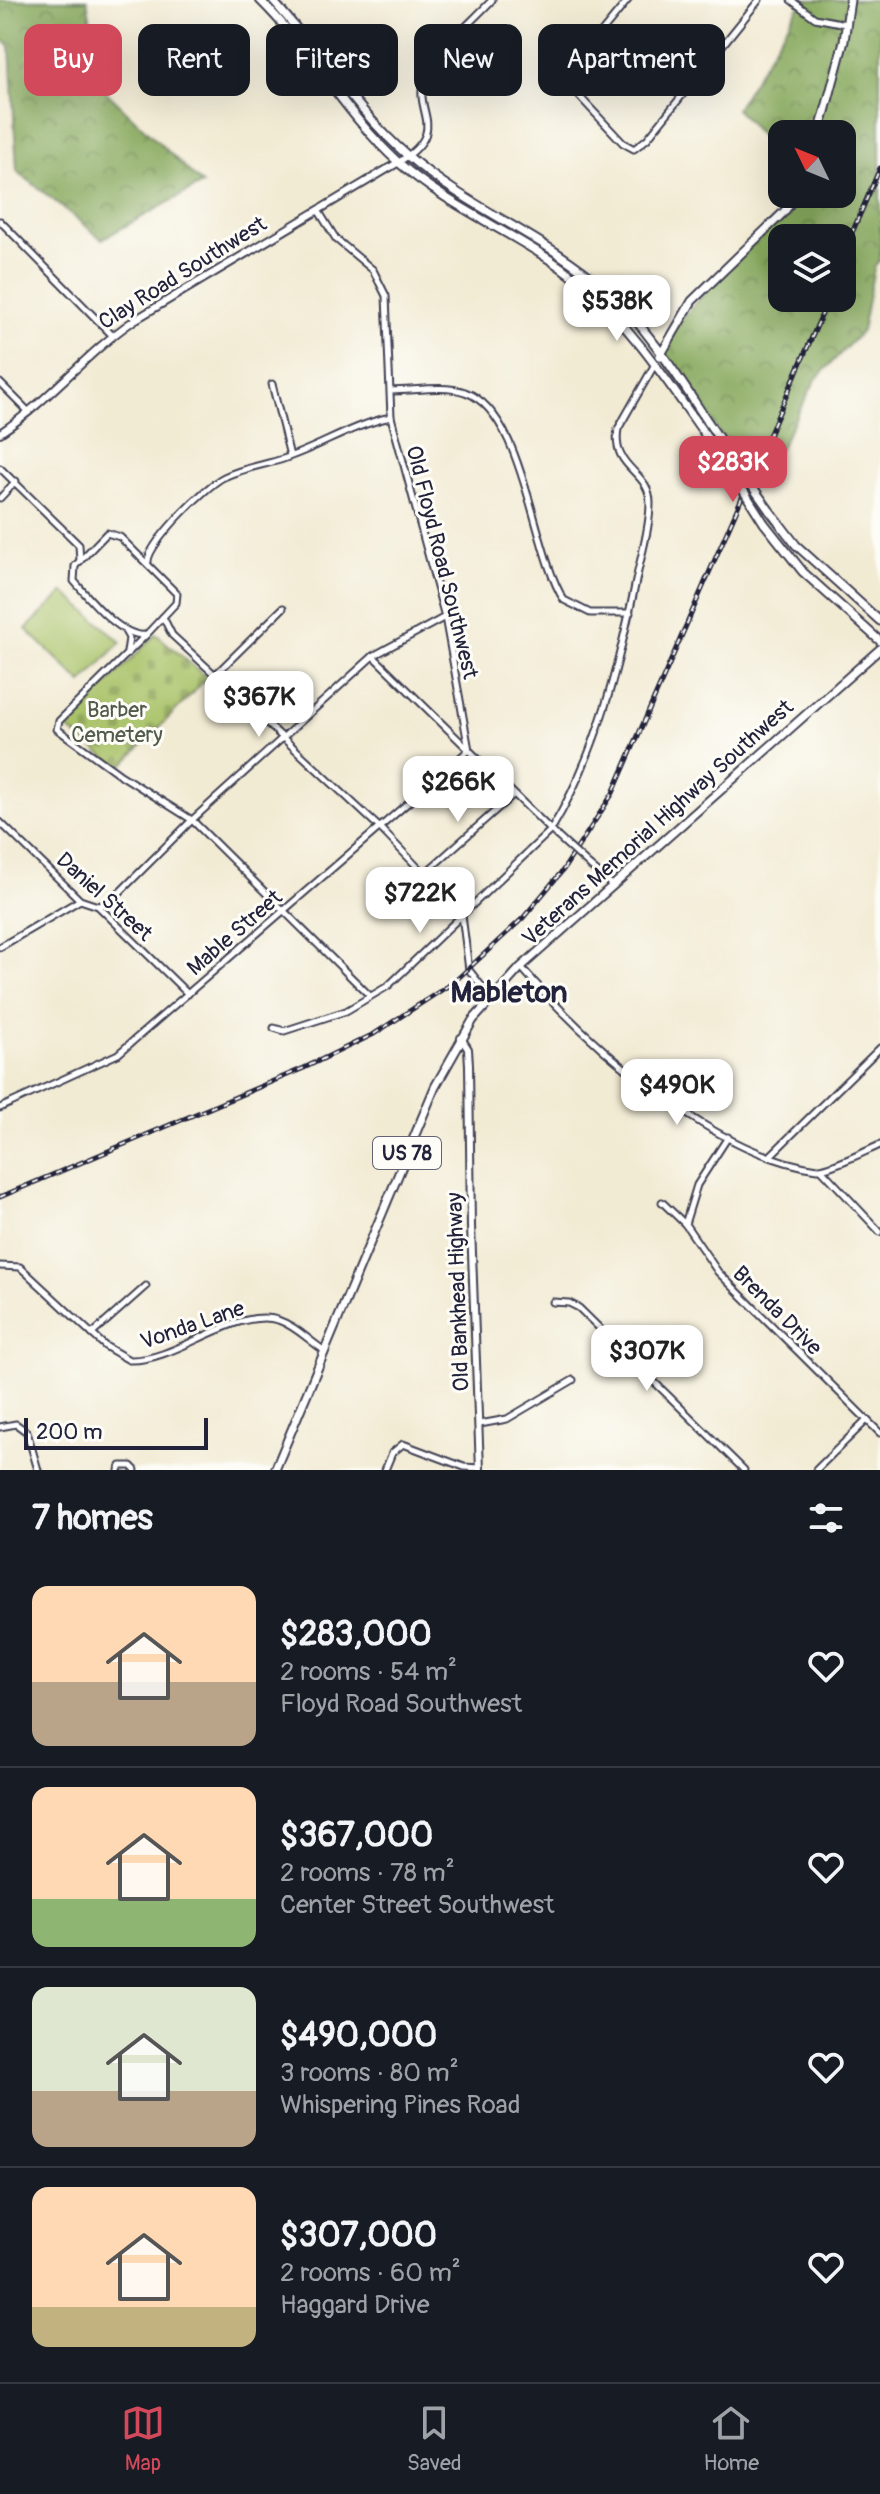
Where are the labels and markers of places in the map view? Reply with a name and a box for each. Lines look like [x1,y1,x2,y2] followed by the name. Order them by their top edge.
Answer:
[561,275,673,343] pin: $538K
[677,436,789,504] pin: $283K
[203,671,315,739] pin: $367K
[402,756,514,824] pin: $266K
[364,867,476,935] pin: $722K
[621,1059,733,1127] pin: $490K
[591,1325,703,1393] pin: $307K

